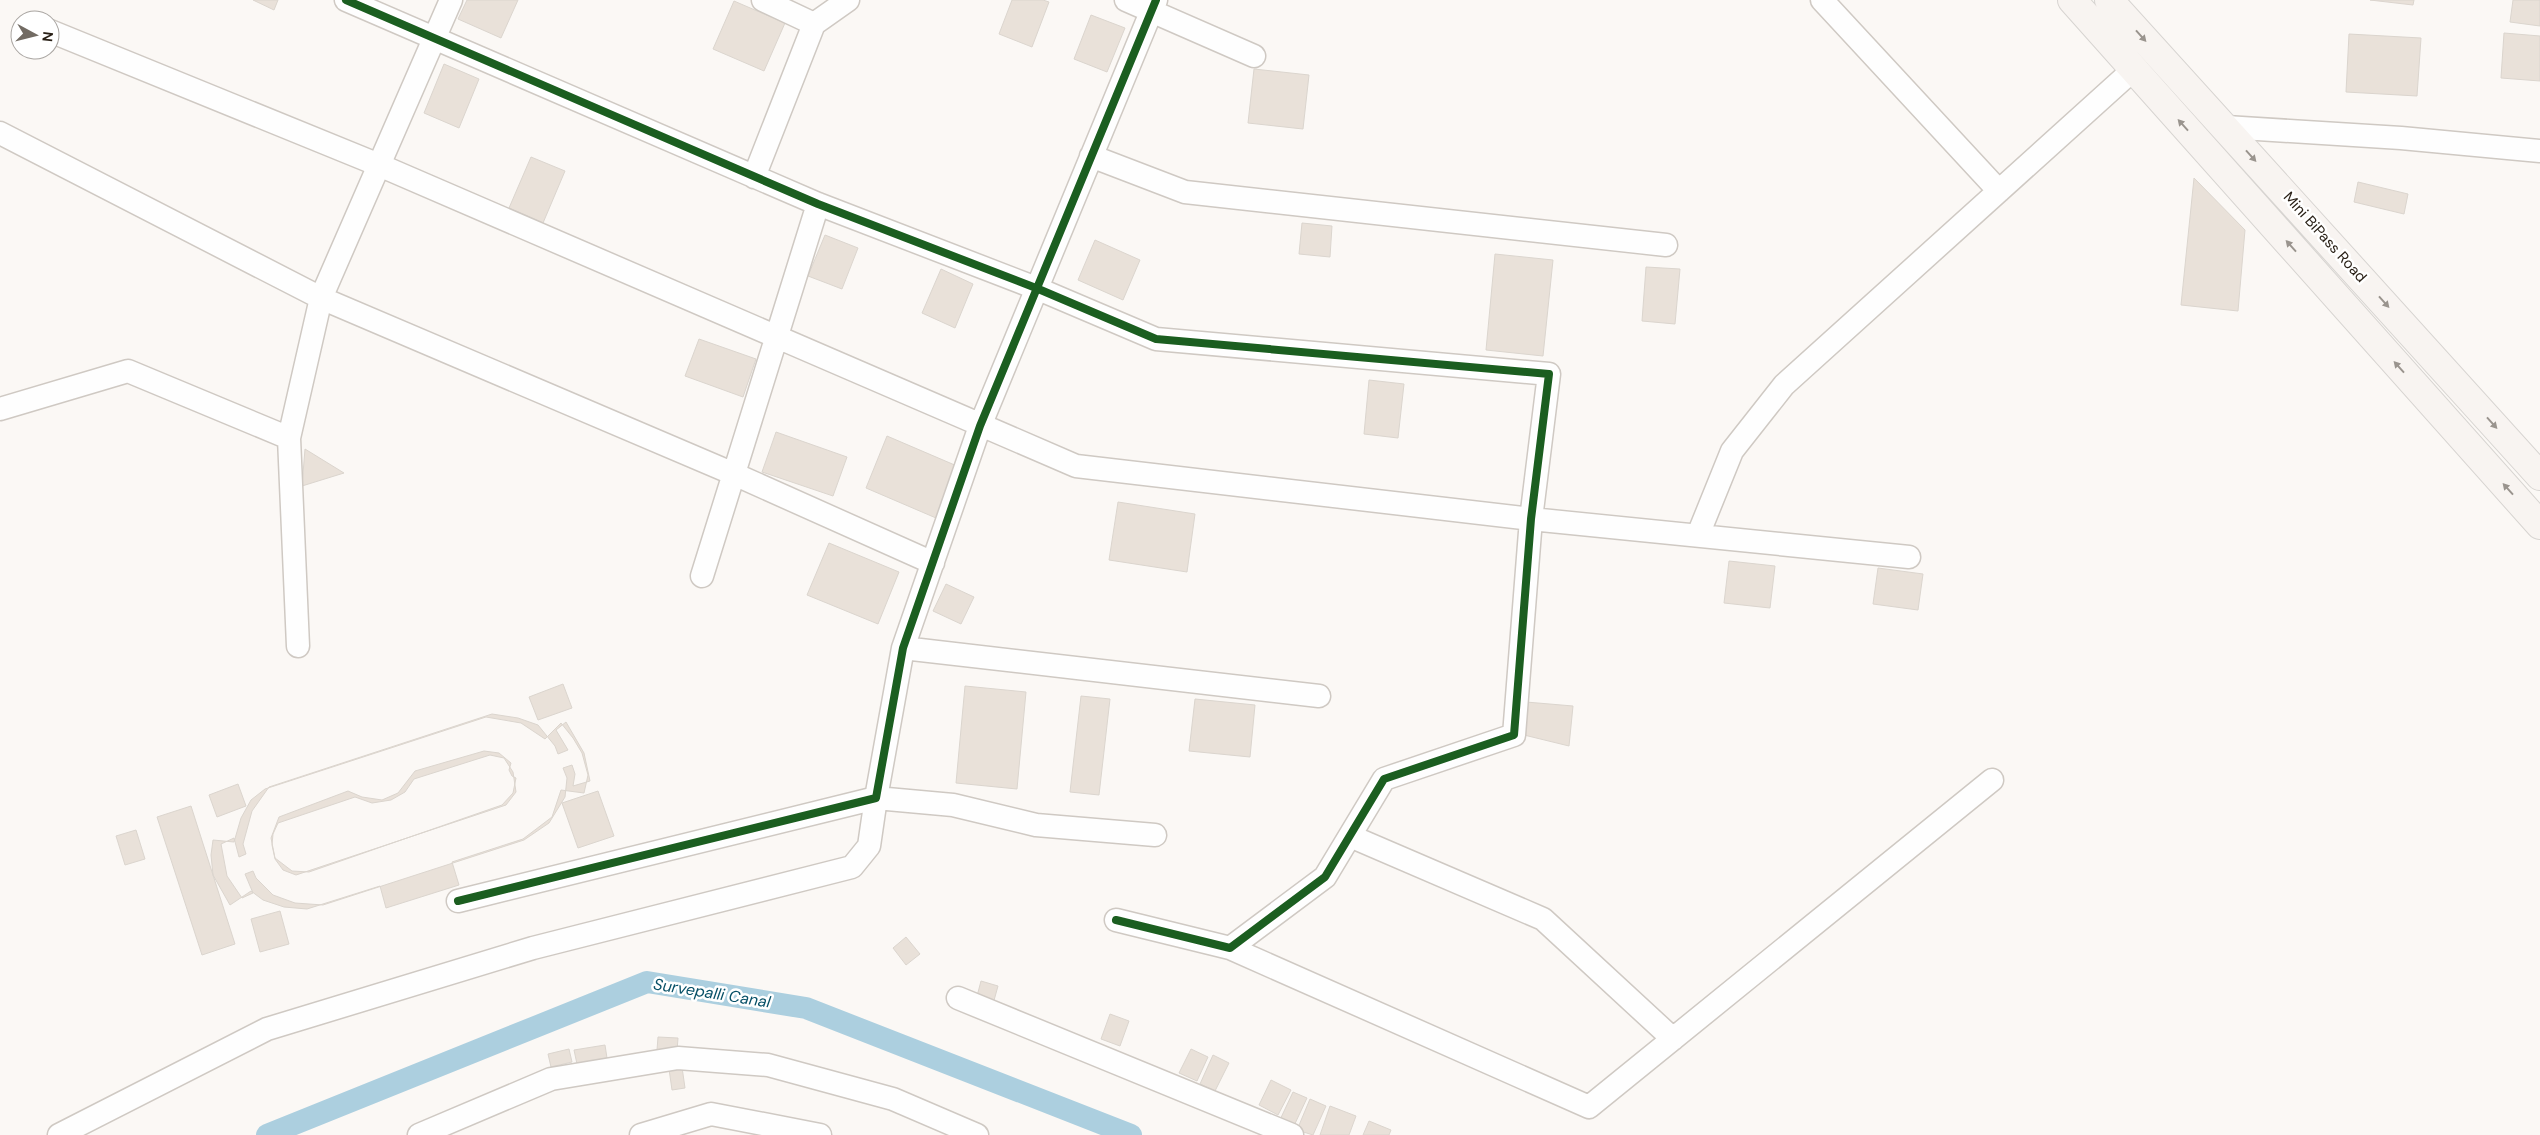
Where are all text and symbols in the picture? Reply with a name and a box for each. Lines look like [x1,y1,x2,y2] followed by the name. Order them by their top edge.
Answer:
[10,10,60,60] north arrow
[38,30,57,43] text: N
[2135,30,2147,42] one-way arrow
[2178,118,2189,131] one-way arrow
[2246,149,2257,162] one-way arrow
[2279,187,2371,287] street label: Mini BiPass Road
[2286,240,2297,253] one-way arrow
[2378,296,2390,308] one-way arrow
[2394,361,2405,374] one-way arrow
[2487,416,2498,429] one-way arrow
[2502,482,2513,495] one-way arrow
[652,973,772,1013] water label: Survepalli Canal

